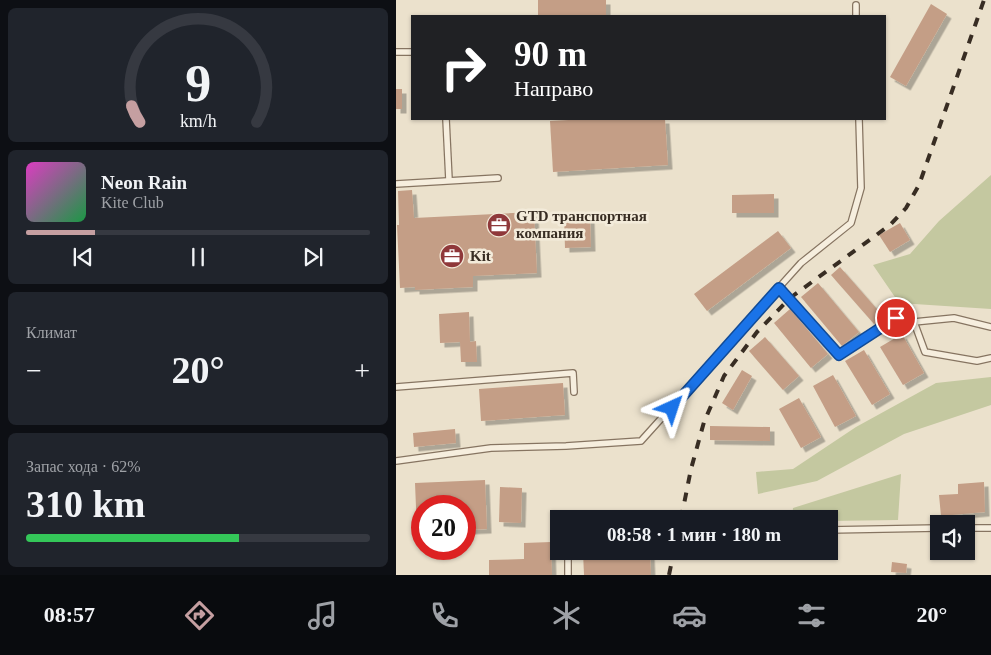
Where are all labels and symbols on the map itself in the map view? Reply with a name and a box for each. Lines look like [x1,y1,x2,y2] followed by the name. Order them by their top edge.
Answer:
[516,208,647,241] place label: GTD транспортная компания
[486,212,512,238] office icon: GTD транспортная компания
[439,243,465,269] office icon: Kit
[470,248,491,264] place label: Kit
[875,297,917,339] pin
[645,381,697,433] position arrow
[411,495,476,560] speed limit sign: 20

